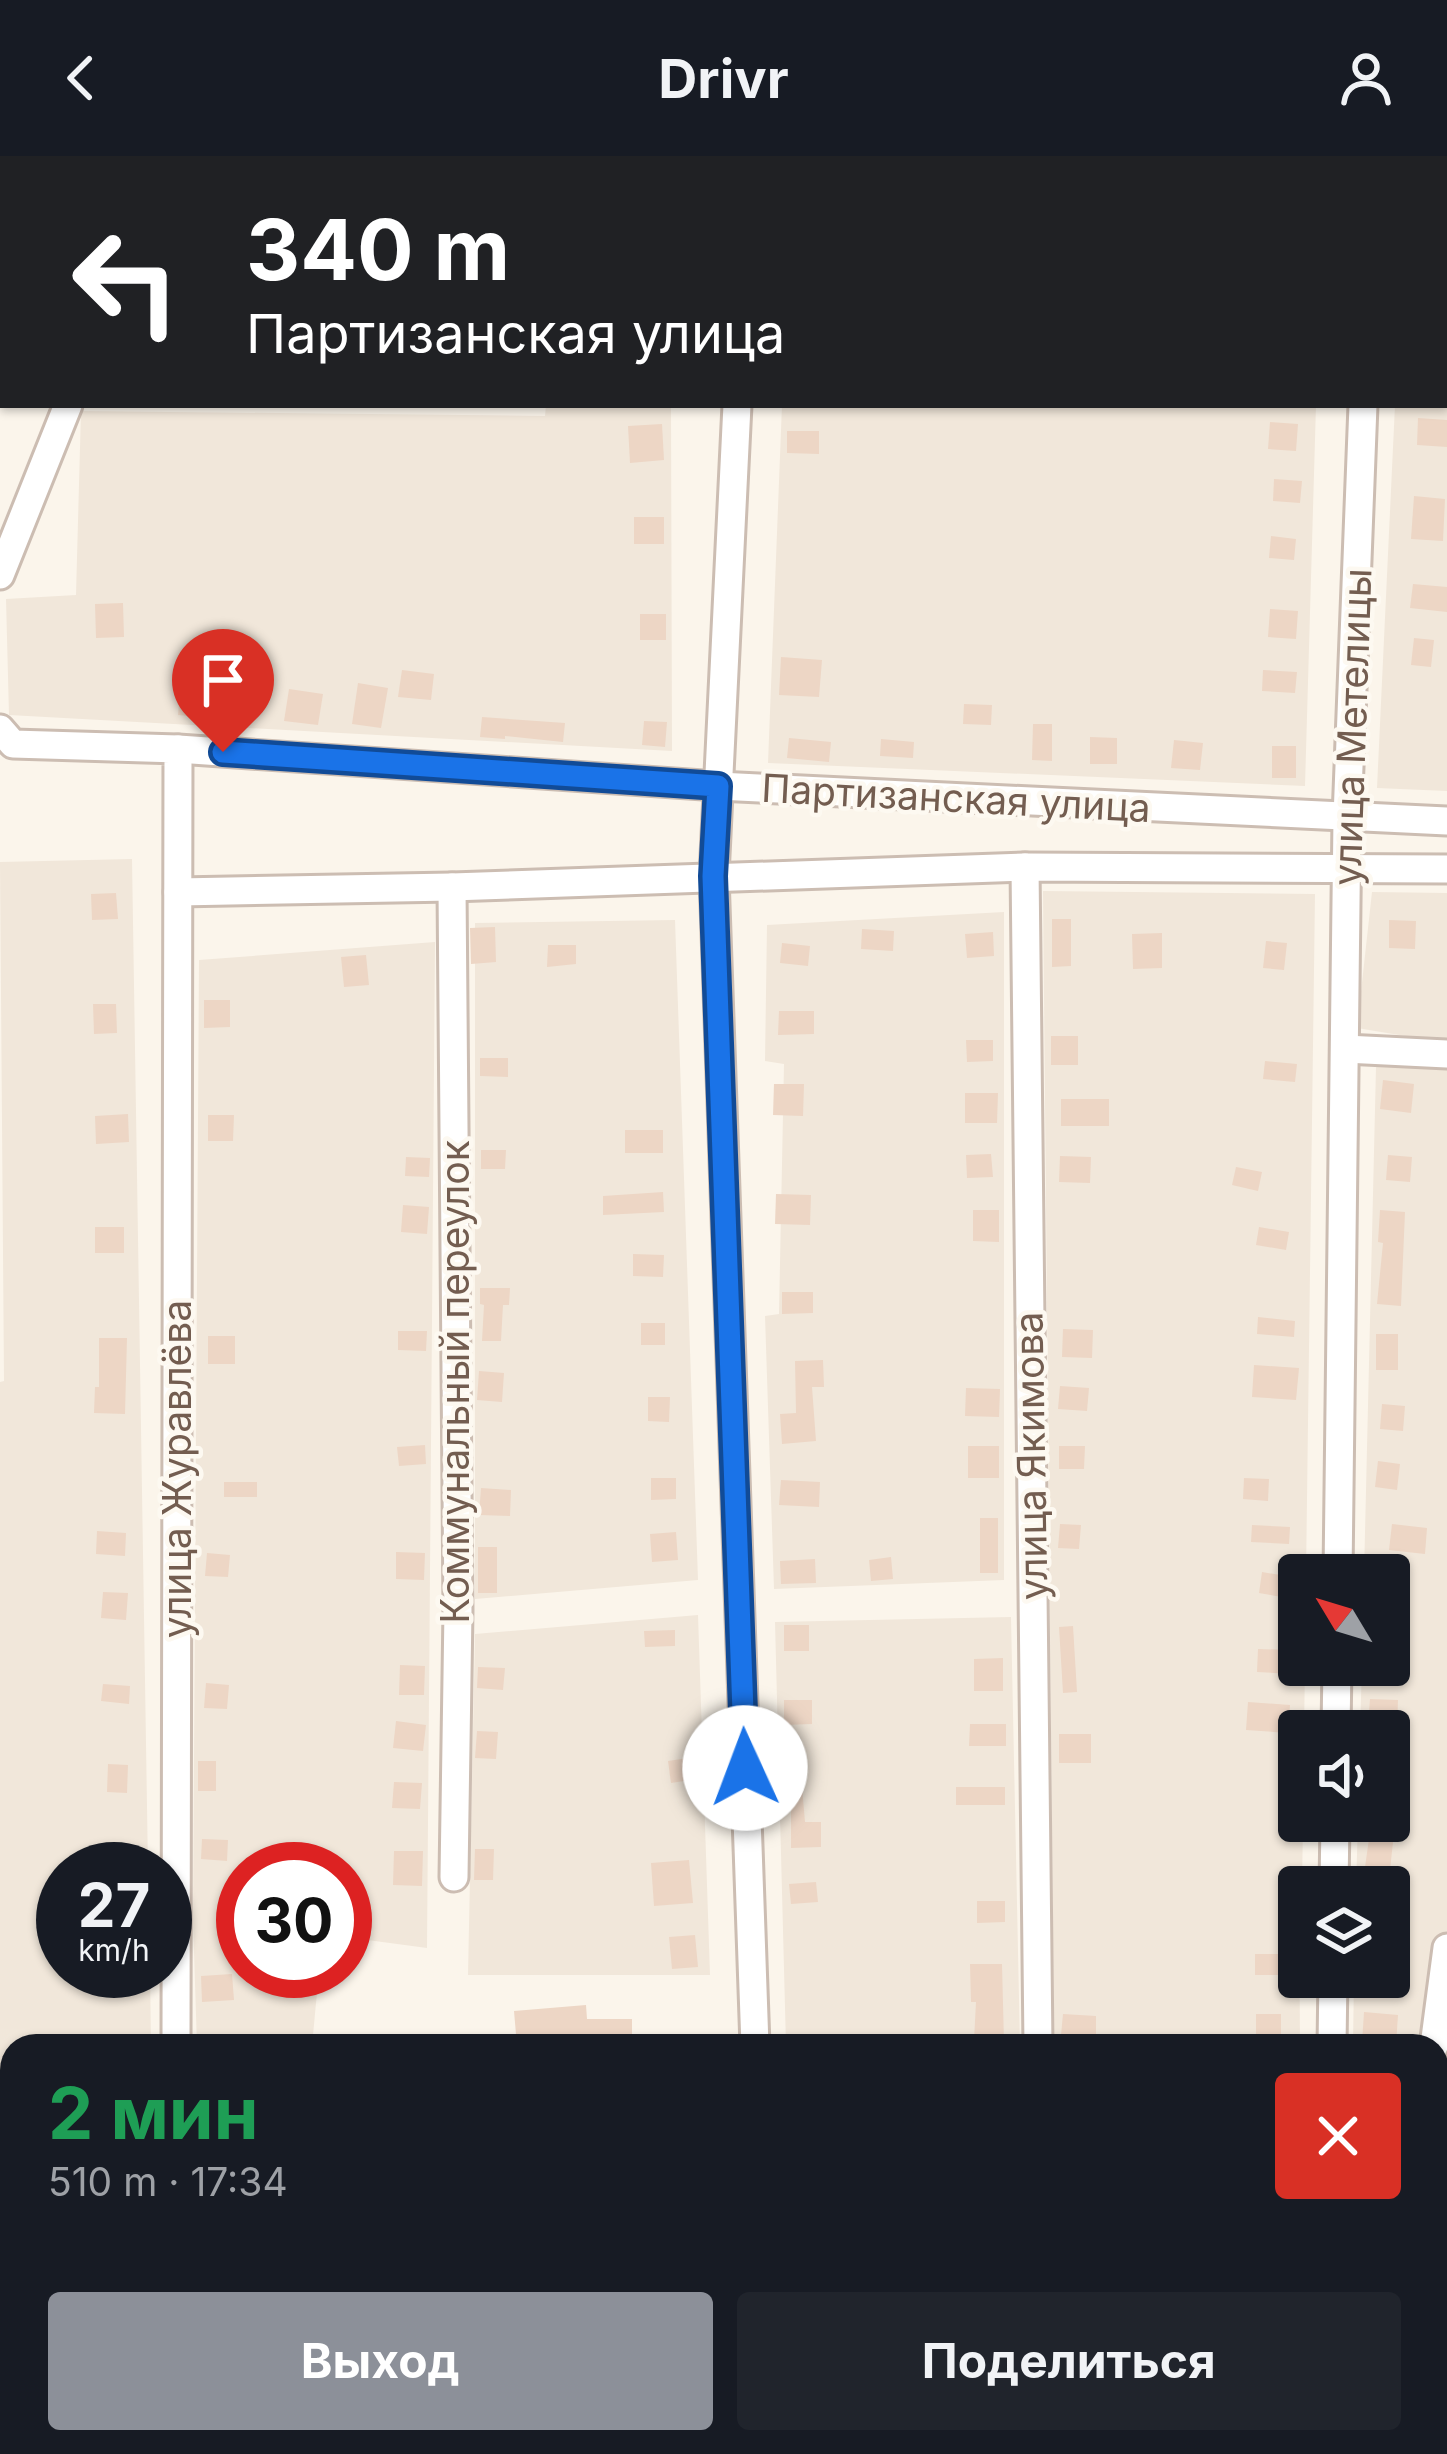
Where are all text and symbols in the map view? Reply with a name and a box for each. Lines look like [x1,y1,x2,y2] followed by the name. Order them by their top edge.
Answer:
[48,45,114,111] icon: back
[1333,45,1399,111] icon: person
[658,46,789,111] text: Drivr
[246,199,510,300] text: 340 m
[48,204,204,360] icon: left
[246,301,785,366] text: Партизанская улица
[1322,567,1381,886] street label: улица Метелицы
[172,629,274,752] pin
[190,647,256,713] icon: arrive
[760,764,1152,831] street label: Партизанская улица
[431,1140,478,1624] street label: Коммунальный переулок
[153,1300,200,1638] street label: улица Журавлёва
[1004,1311,1057,1601] street label: улица Якимова
[1278,1554,1410,1686] north arrow
[1278,1554,1410,1998] map controls
[682,1705,808,1831] position arrow
[1278,1710,1410,1842] button: sound
[216,1842,372,1998] speed limit sign: 30
[1278,1866,1410,1998] button: layers
[78,1869,150,1941] text: 27
[78,1932,150,1968] text: km/h
[48,2069,259,2156] text: 2 мин
[1275,2073,1401,2199] button: close
[48,2158,288,2205] text: 510 m · 17:34
[48,2292,713,2430] button: Выход
[737,2292,1401,2430] button: Поделиться

